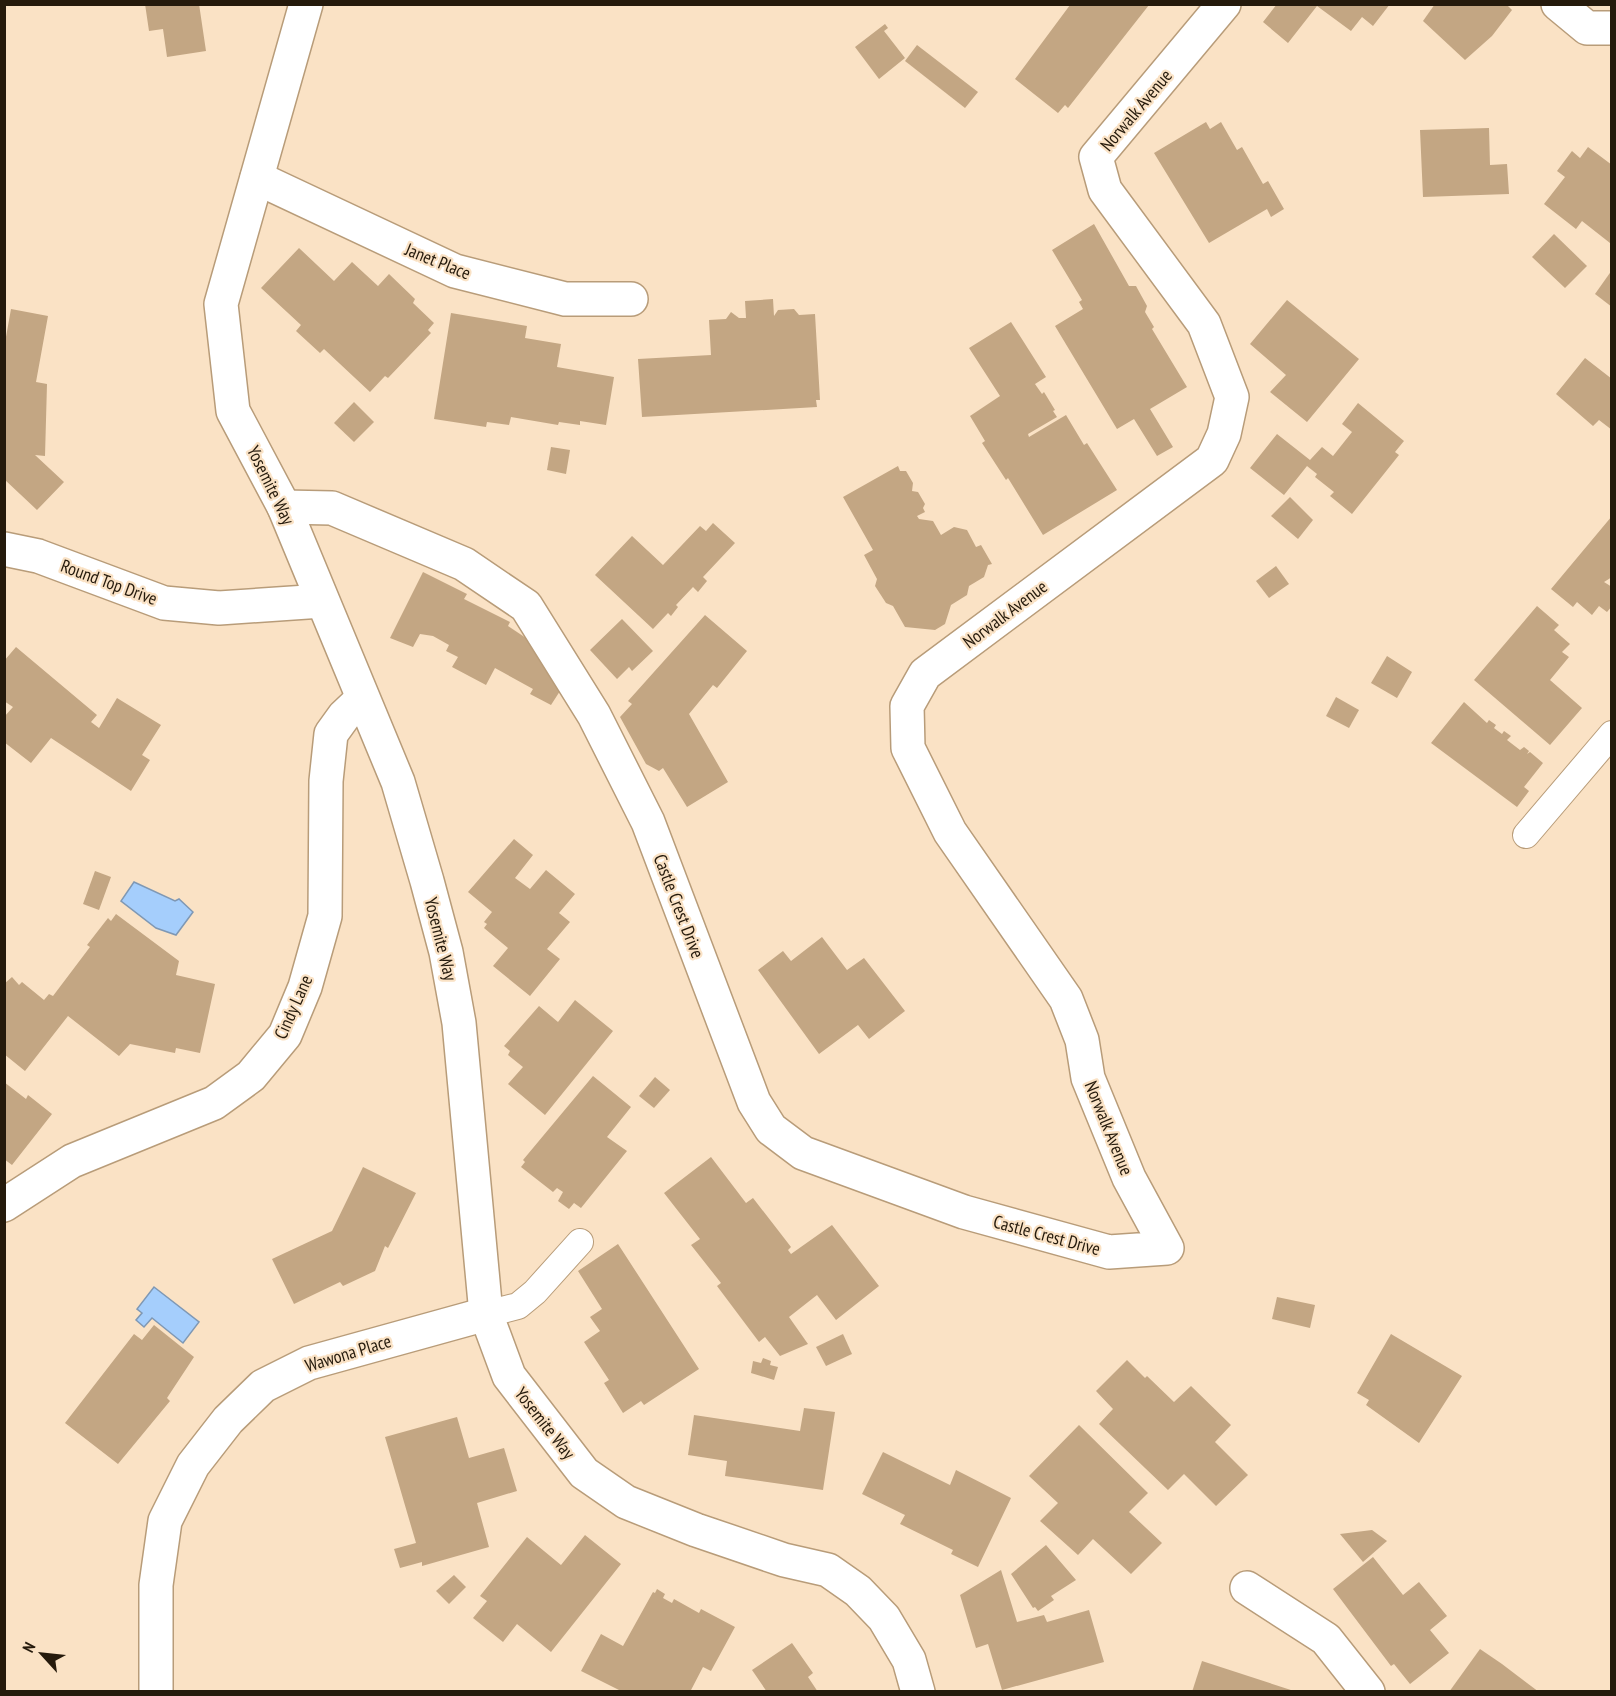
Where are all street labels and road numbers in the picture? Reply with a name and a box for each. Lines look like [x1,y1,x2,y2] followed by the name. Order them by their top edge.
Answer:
[1095,64,1177,156] street label: Norwalk Avenue
[401,237,474,285] street label: Janet Place
[242,442,300,528] street label: Yosemite Way
[58,554,160,610] street label: Round Top Drive
[958,575,1052,653] street label: Norwalk Avenue
[649,851,709,961] street label: Castle Crest Drive
[420,895,462,983] street label: Yosemite Way
[269,971,317,1043] street label: Cindy Lane
[1080,1077,1138,1179] street label: Norwalk Avenue
[991,1210,1103,1260] street label: Castle Crest Drive
[302,1329,394,1377] street label: Wawona Place
[510,1382,580,1464] street label: Yosemite Way

